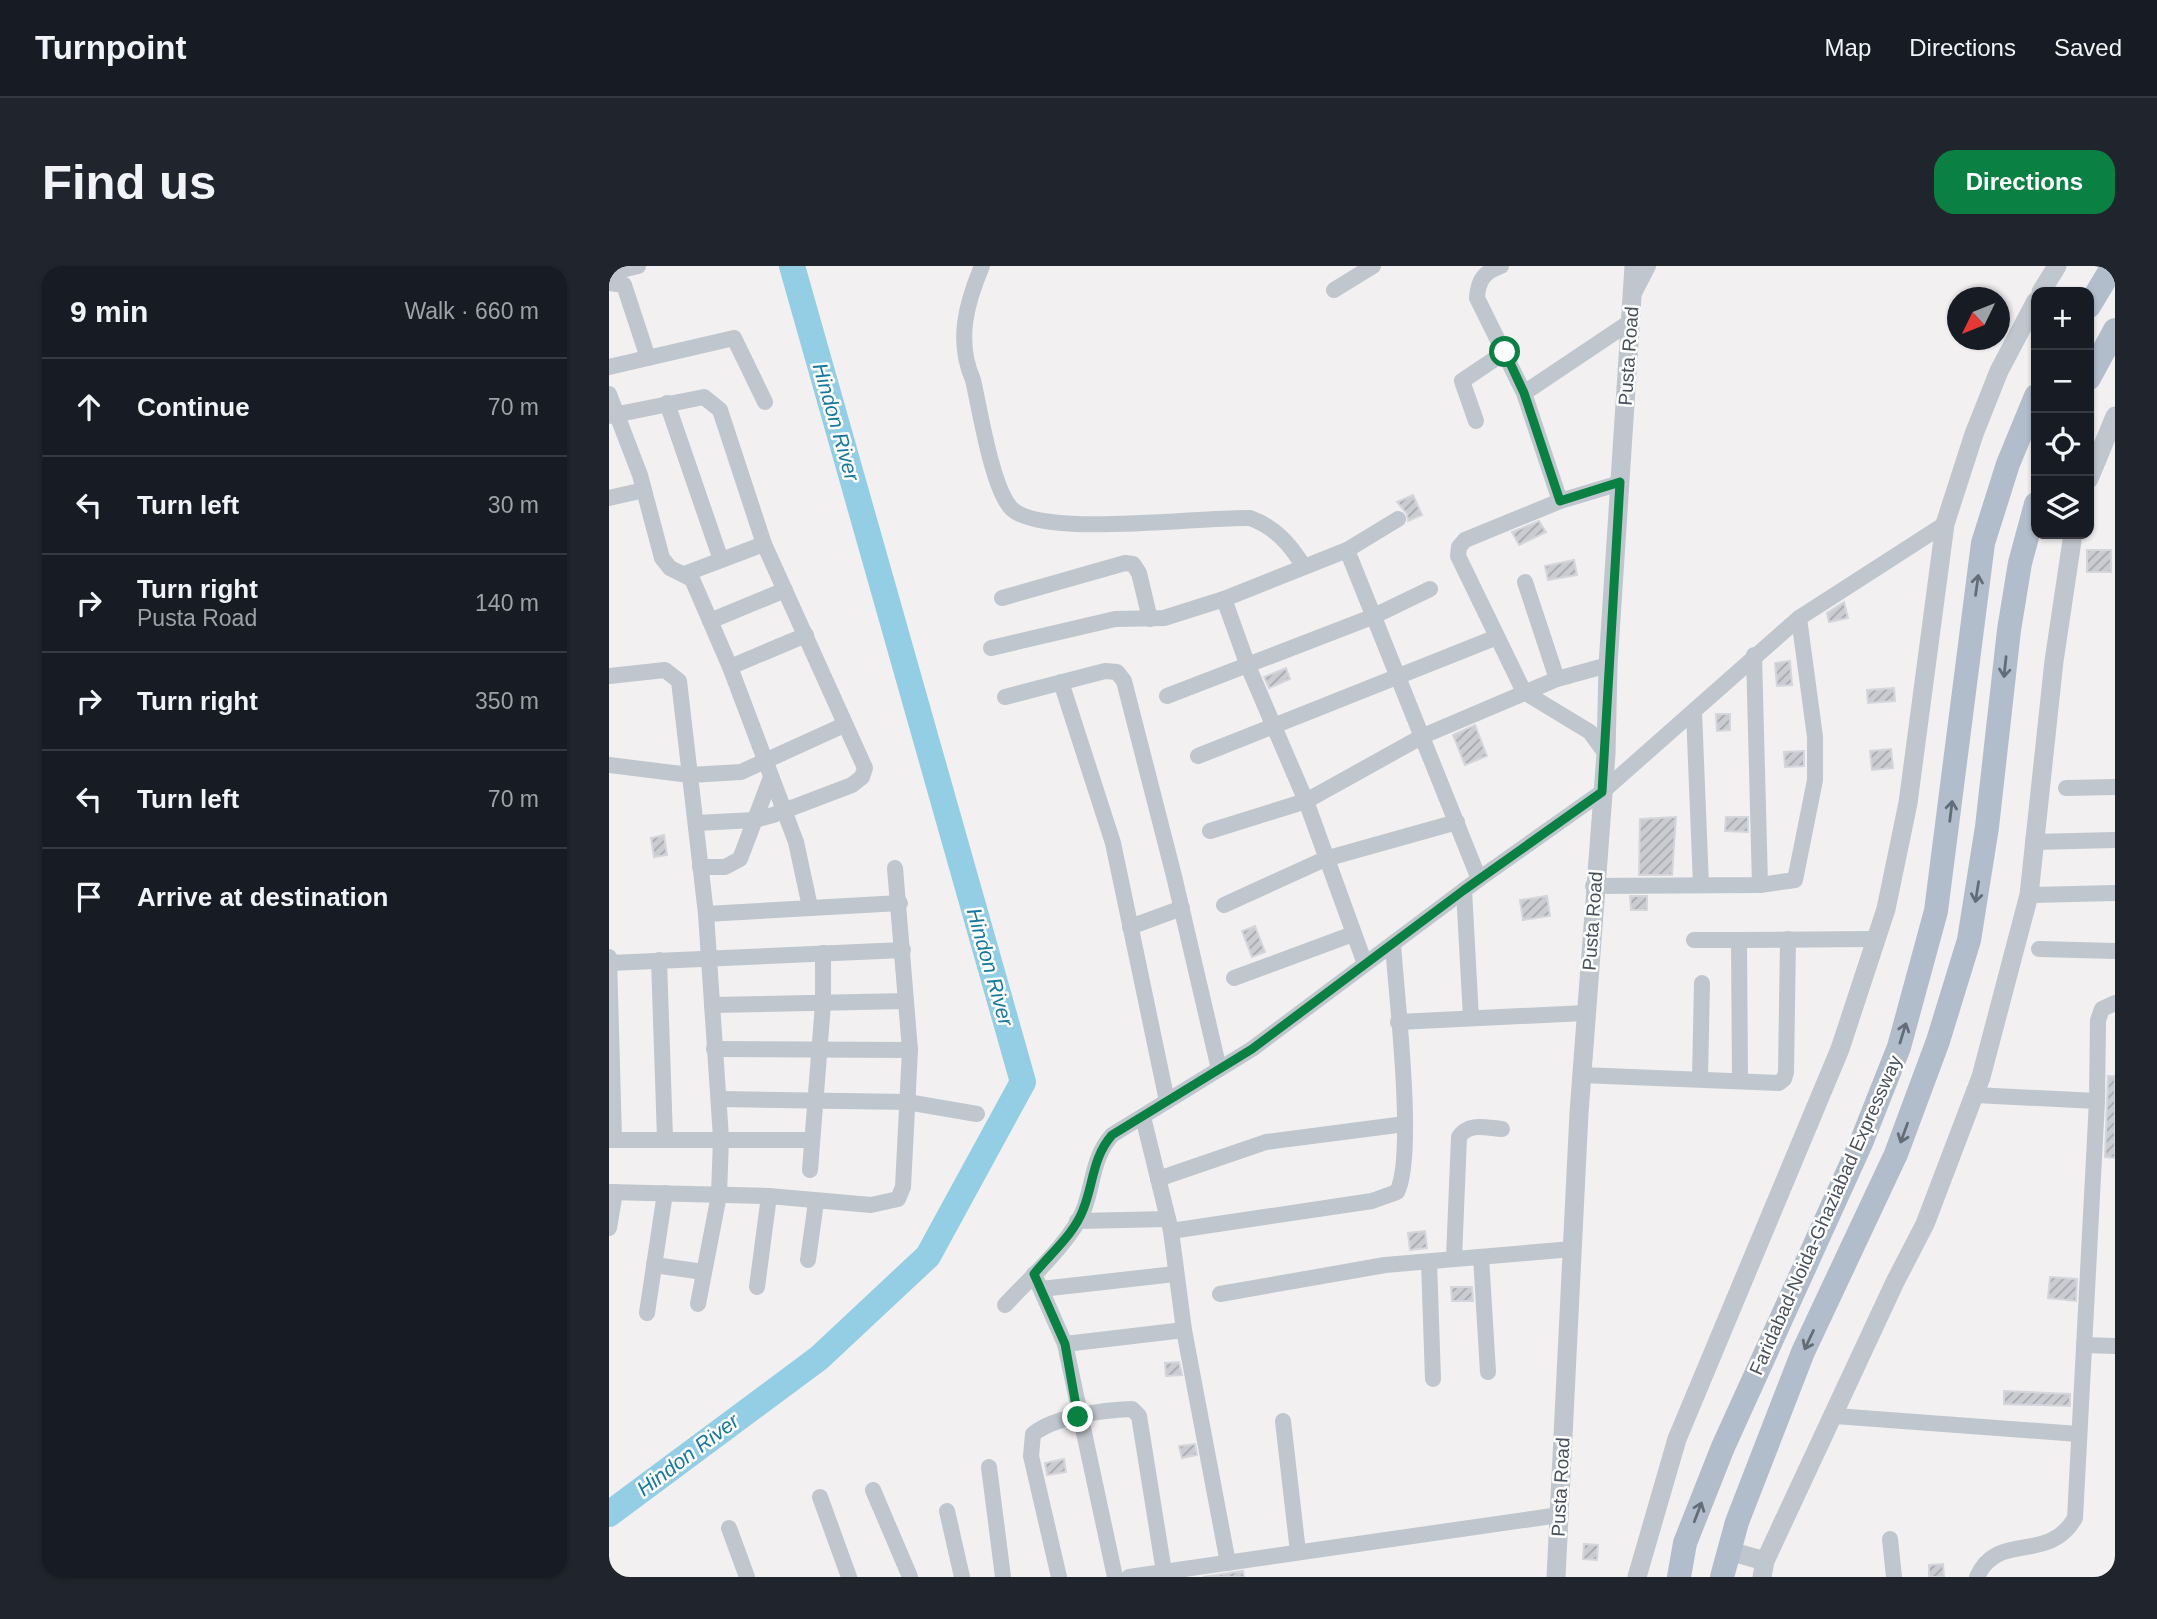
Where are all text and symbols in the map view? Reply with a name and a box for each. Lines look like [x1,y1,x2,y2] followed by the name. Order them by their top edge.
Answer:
[35,29,187,66] text: Turnpoint
[1825,34,1871,61] text: Map
[1909,34,2016,61] text: Directions
[2054,34,2122,61] text: Saved
[1934,150,2115,214] button: Directions
[42,155,216,209] text: Find us
[1947,287,2010,350] north arrow
[2031,287,2094,539] map controls
[2031,287,2094,350] button: +
[70,295,148,328] text: 9 min
[404,298,539,324] text: Walk · 660 m
[1615,306,1642,406] street label: Pusta Road
[1489,336,1520,367] route start
[2031,350,2094,413] button: −
[809,360,865,484] water label: Hindon River
[70,388,108,426] icon: ahead
[137,392,250,422] text: Continue
[488,394,539,420] text: 70 m
[2031,413,2094,476] button: locate
[2031,476,2094,539] button: layers
[70,486,108,524] icon: left
[137,490,239,520] text: Turn left
[488,492,539,518] text: 30 m
[137,574,258,604] text: Turn right
[1971,574,1984,597] one-way arrow
[70,584,108,622] icon: right
[475,590,539,616] text: 140 m
[137,605,257,631] text: Pusta Road
[1998,655,2011,678] one-way arrow
[70,682,108,720] icon: right
[137,686,258,716] text: Turn right
[475,688,539,714] text: 350 m
[70,780,108,818] icon: left
[137,784,239,814] text: Turn left
[488,786,539,812] text: 70 m
[1945,800,1958,823] one-way arrow
[1579,871,1606,971] street label: Pusta Road
[70,878,108,916] icon: arrive
[1970,880,1983,903] one-way arrow
[137,882,388,912] text: Arrive at destination
[963,905,1019,1029] water label: Hindon River
[1898,1022,1911,1044] one-way arrow
[1745,1052,1906,1378] street label: Faridabad-Noida-Ghaziabad Expressway
[1897,1122,1909,1144] one-way arrow
[1802,1329,1815,1350] one-way arrow
[1062,1401,1093,1432] route end
[632,1408,744,1500] water label: Hindon River
[1547,1437,1574,1537] street label: Pusta Road
[1692,1501,1705,1523] one-way arrow

